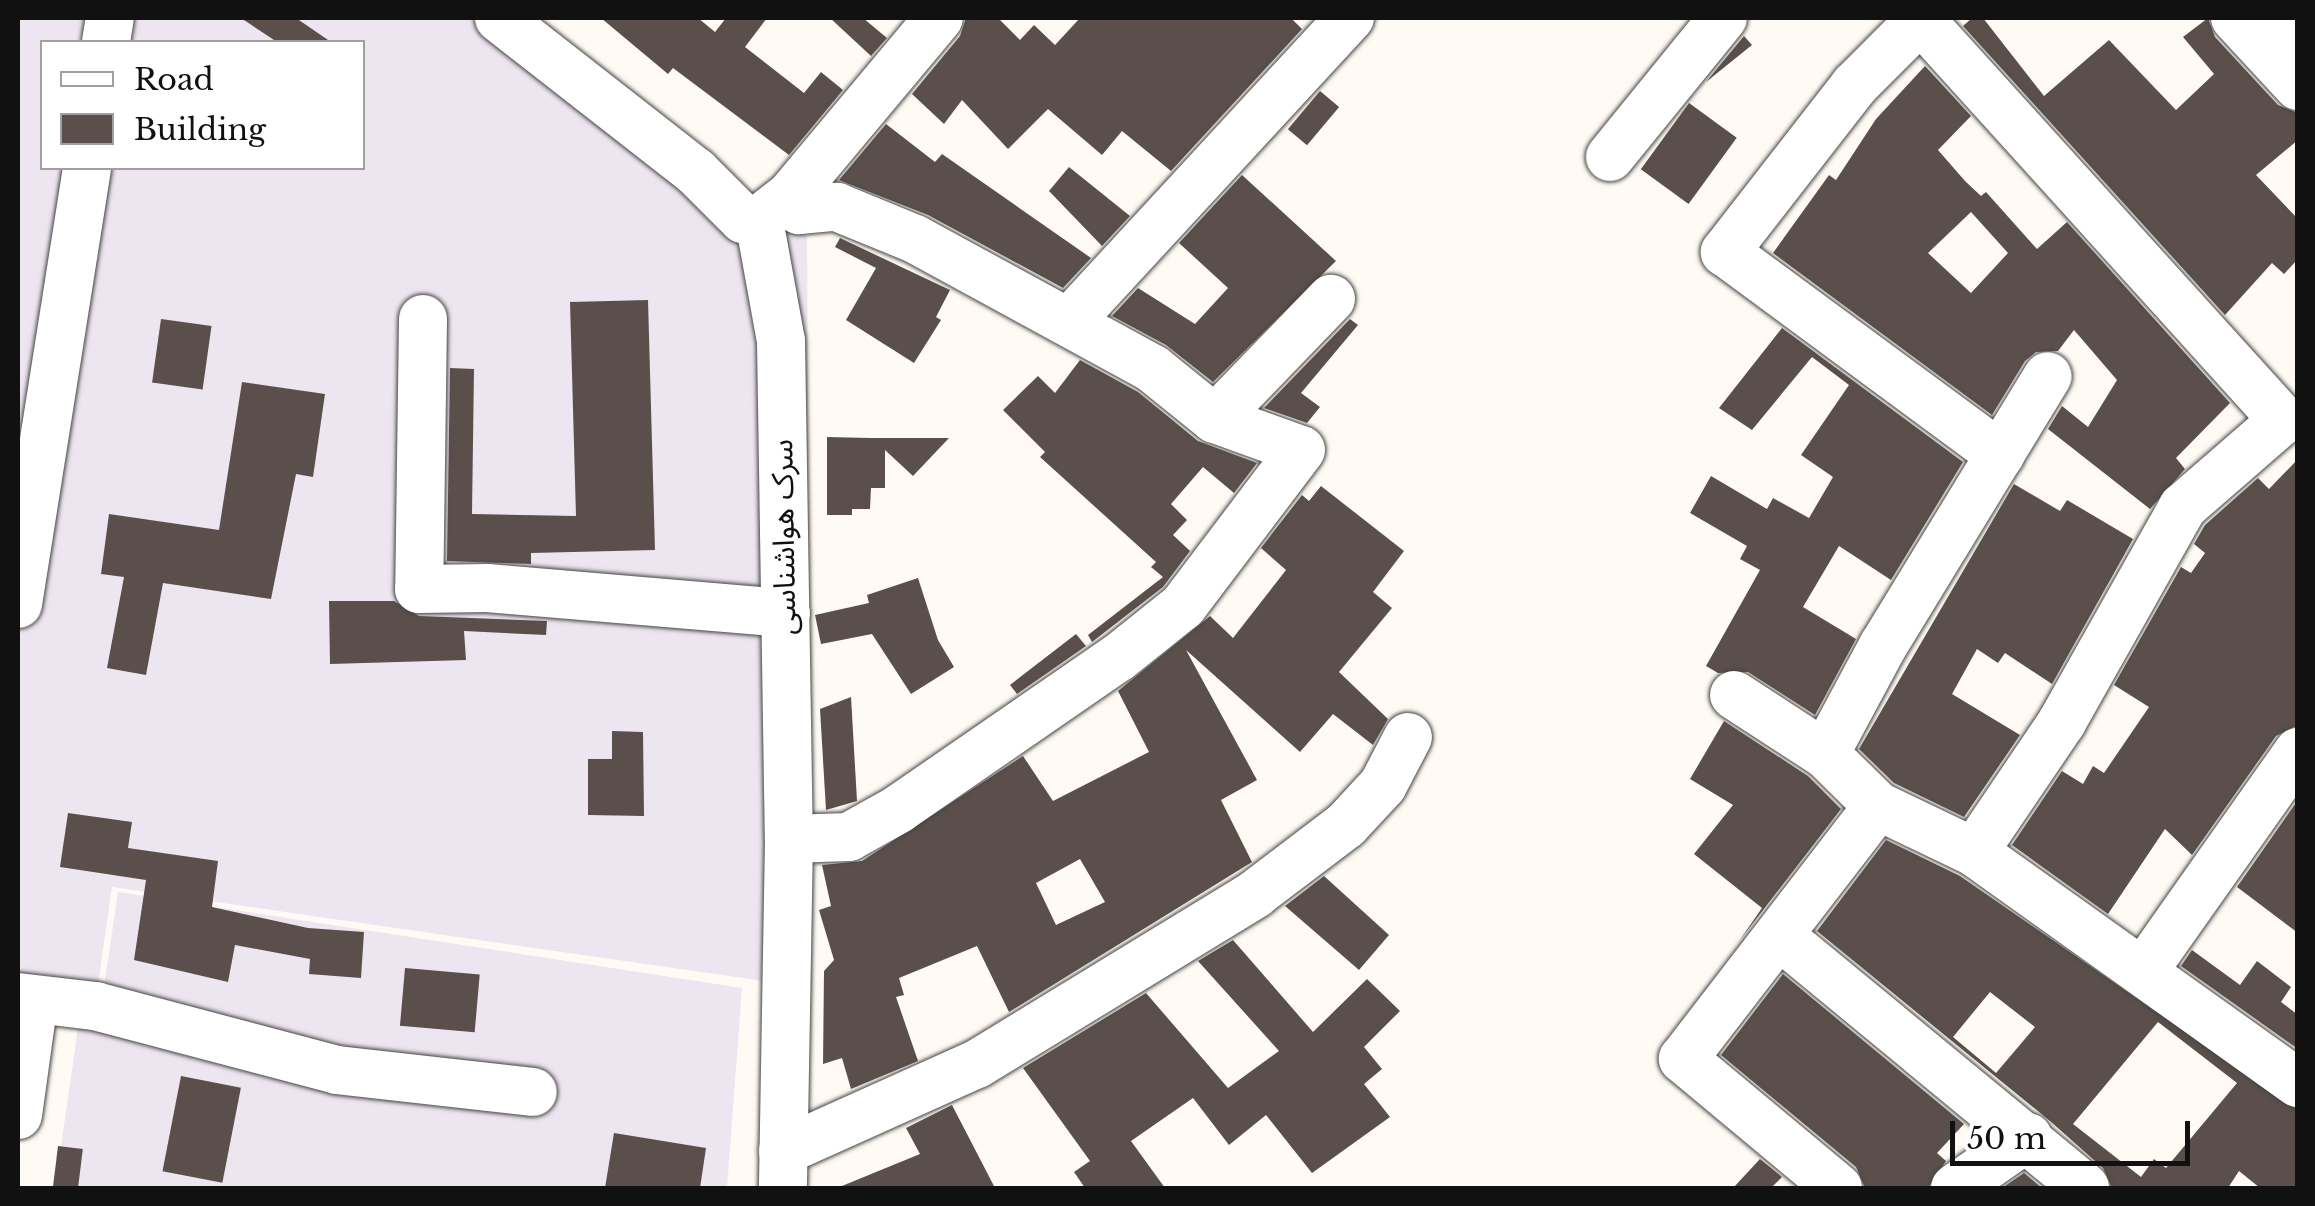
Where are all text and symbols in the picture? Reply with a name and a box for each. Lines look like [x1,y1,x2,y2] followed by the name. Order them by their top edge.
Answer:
[40,40,365,170] legend
[134,61,214,98] text: Road
[134,111,266,148] text: Building
[764,439,804,635] street label: سرک هواشناسی
[1955,1101,2195,1163] scale bar
[1967,1120,2046,1157] text: 50 m

